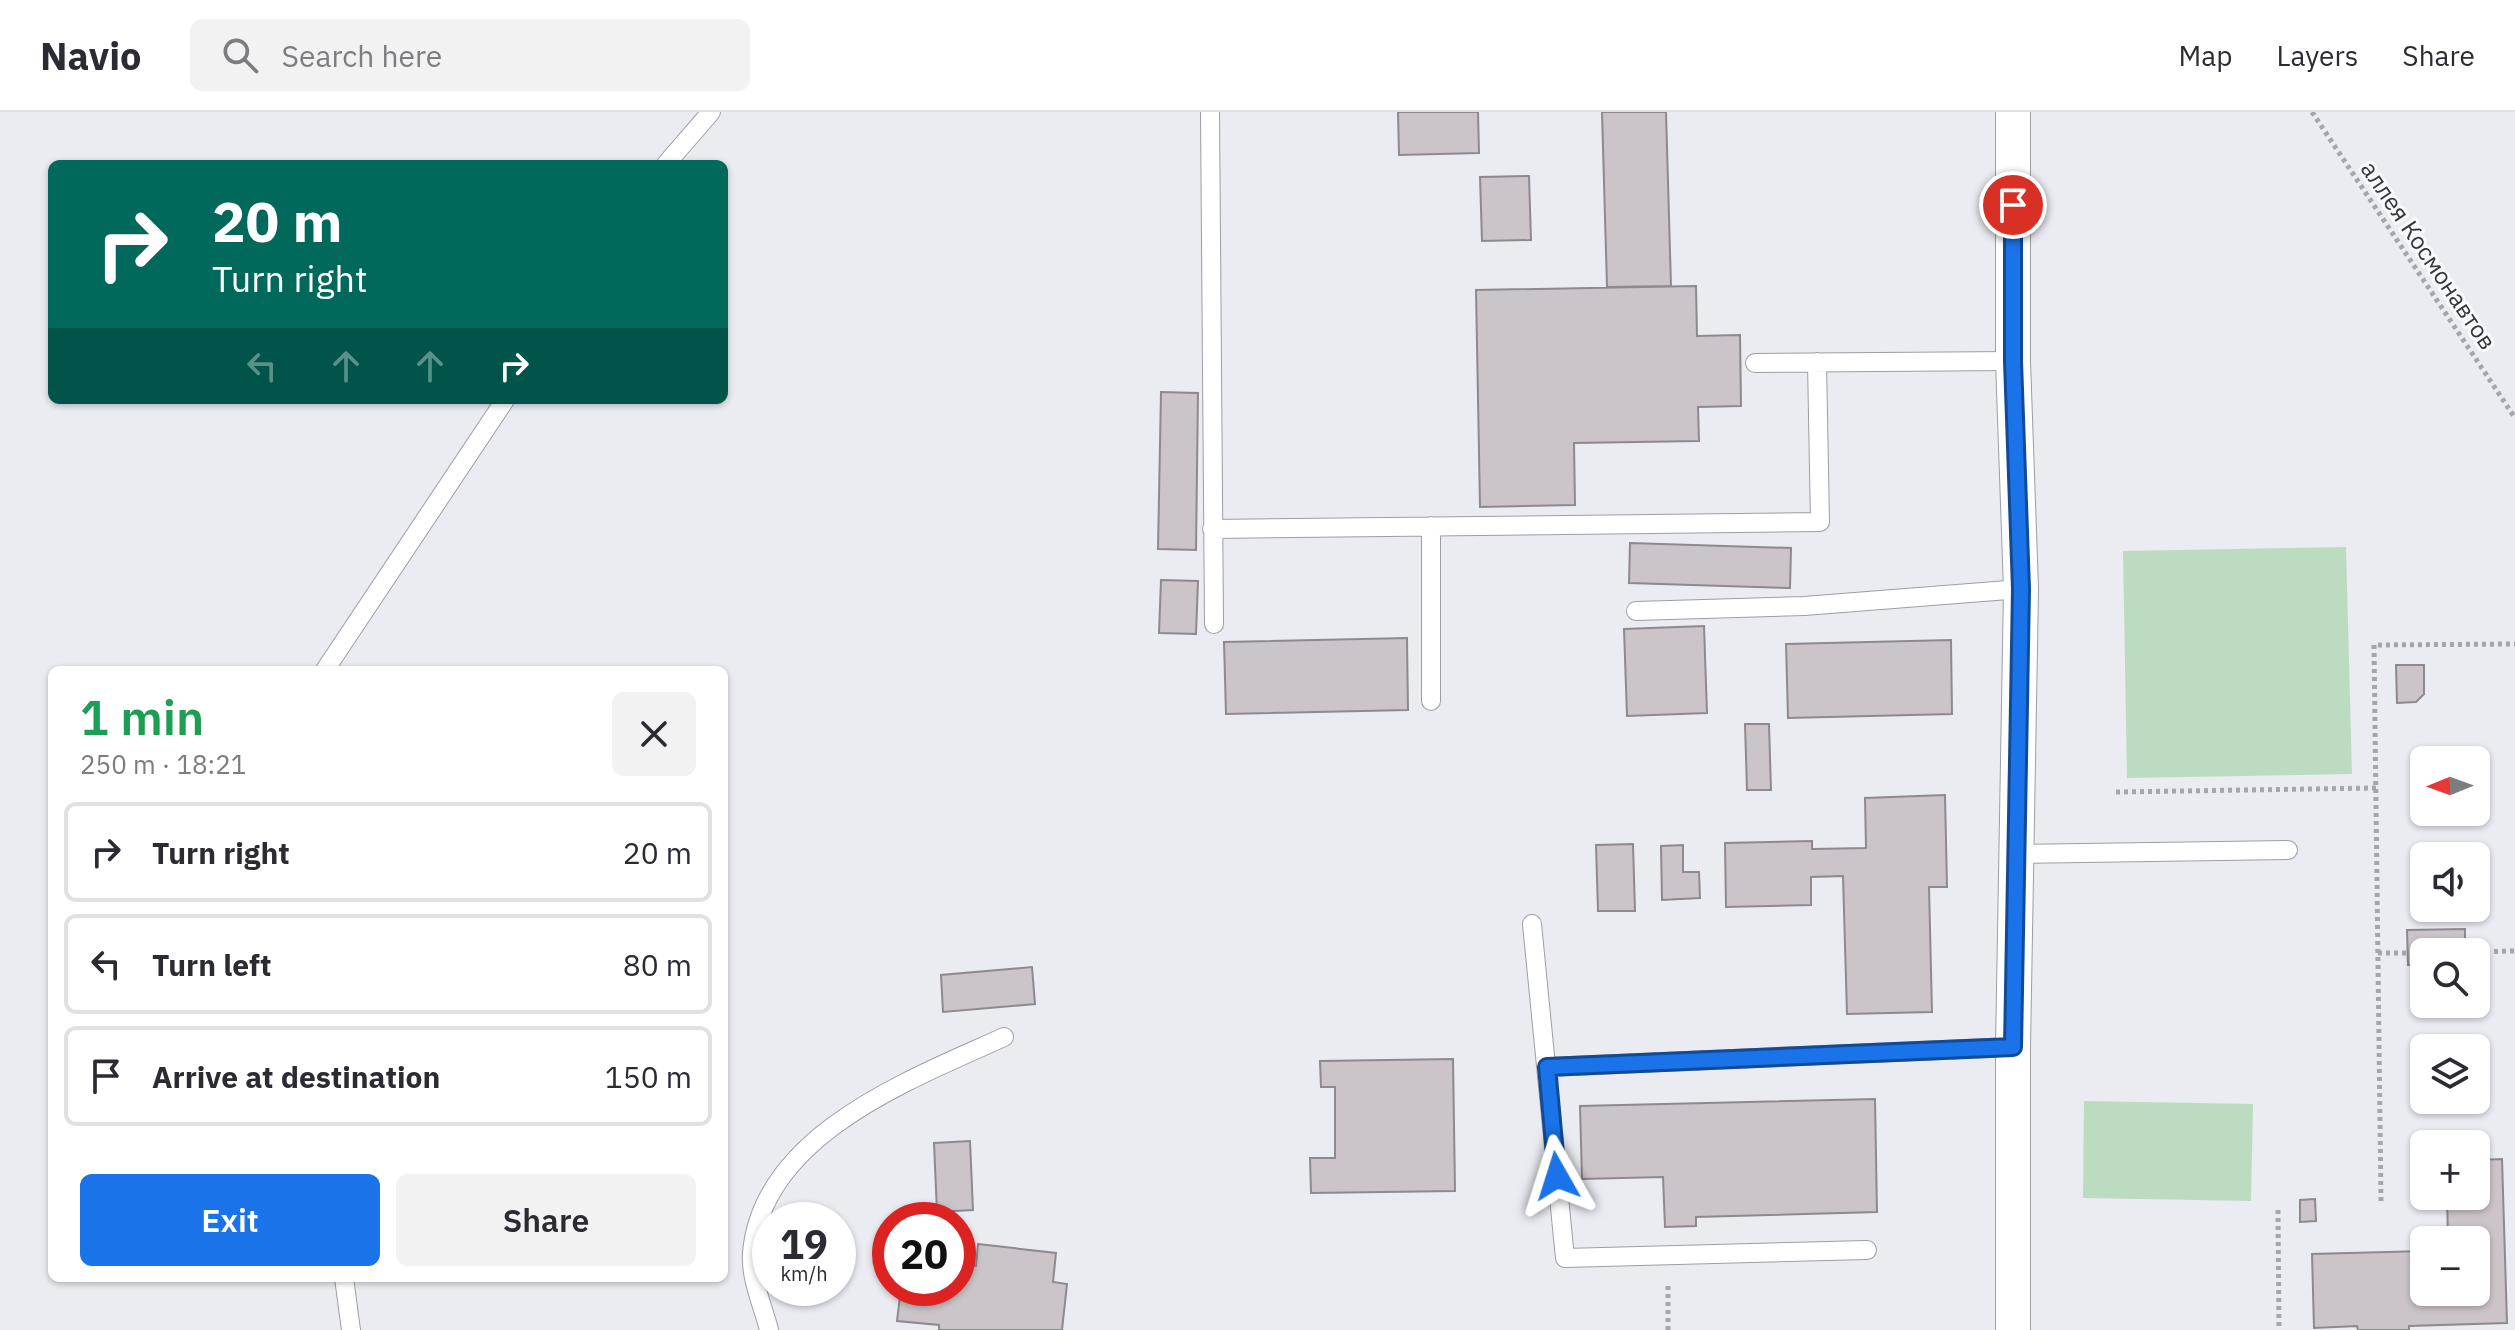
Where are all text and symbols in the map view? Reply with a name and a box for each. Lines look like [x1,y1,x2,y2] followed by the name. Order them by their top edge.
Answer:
[190,19,750,91] search box
[40,31,142,80] text: Navio
[218,33,262,77] icon: search
[282,36,442,75] text: Search here
[2178,37,2232,74] text: Map
[2276,37,2358,74] text: Layers
[2402,37,2475,74] text: Share
[2354,155,2504,355] street label: аллея Космонавтов
[1979,171,2047,239] pin
[1991,183,2035,227] icon: arrive
[212,185,342,257] text: 20 m
[80,192,184,296] icon: right
[212,255,368,302] text: Turn right
[240,344,284,388] icon: left
[324,344,368,388] icon: ahead
[408,344,452,388] icon: ahead
[492,344,536,388] icon: right
[80,686,204,748] text: 1 min
[612,692,696,776] button: close
[2410,746,2490,826] north arrow
[2410,746,2490,1306] map controls
[80,747,246,781] text: 250 m · 18:21
[84,830,128,874] icon: right
[152,833,290,872] text: Turn right
[623,833,692,872] text: 20 m
[2410,842,2490,922] button: sound
[2410,938,2490,1018] button: search
[84,942,128,986] icon: left
[152,945,271,984] text: Turn left
[623,945,692,984] text: 80 m
[2410,1034,2490,1114] button: layers
[84,1054,128,1098] icon: arrive
[152,1057,440,1096] text: Arrive at destination
[605,1057,692,1096] text: 150 m
[2410,1130,2490,1210] button: +
[1515,1134,1599,1218] position arrow
[80,1174,380,1266] button: Exit
[396,1174,696,1266] button: Share
[872,1202,976,1306] speed limit sign: 20
[780,1218,828,1270] text: 19
[2410,1226,2490,1306] button: −
[780,1260,828,1287] text: km/h

